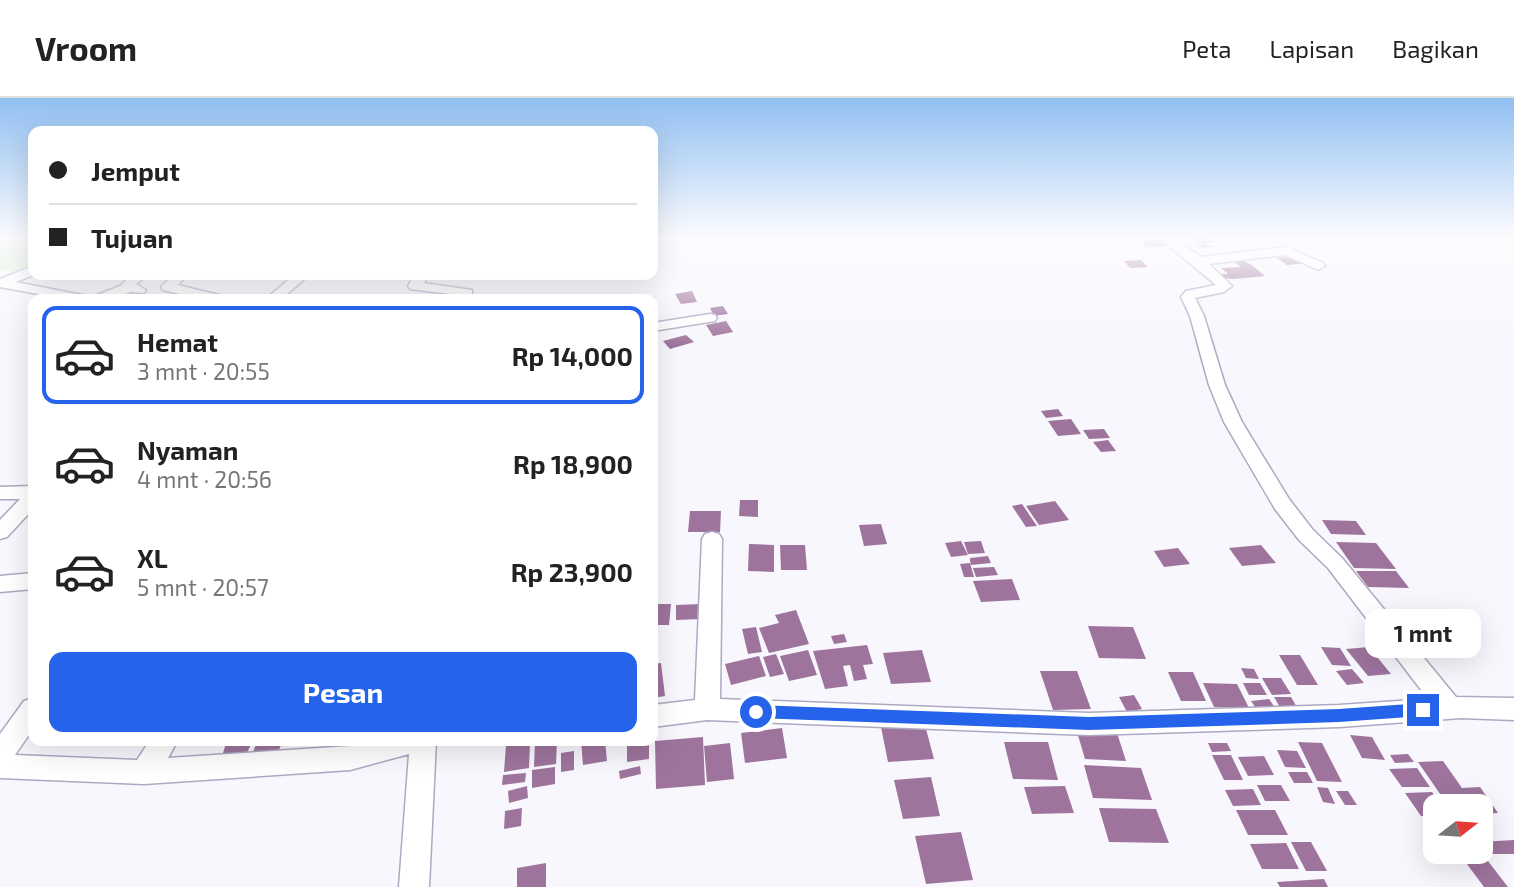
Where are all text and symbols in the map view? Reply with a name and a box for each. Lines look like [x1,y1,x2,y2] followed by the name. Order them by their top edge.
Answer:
[35,28,137,68] text: Vroom
[1182,34,1232,63] text: Peta
[1270,34,1354,63] text: Lapisan
[1392,34,1479,63] text: Bagikan
[91,155,180,186] text: Jemput
[91,222,173,253] text: Tujuan
[53,324,116,387] icon: car
[137,326,218,357] text: Hemat
[512,340,633,371] text: Rp 14,000
[137,357,270,385] text: 3 mnt · 20:55
[53,432,116,495] icon: car
[137,434,238,465] text: Nyaman
[513,448,633,479] text: Rp 18,900
[137,465,272,493] text: 4 mnt · 20:56
[53,540,116,603] icon: car
[137,542,168,573] text: XL
[511,556,633,587] text: Rp 23,900
[137,573,269,601] text: 5 mnt · 20:57
[1365,608,1481,658] callout: 1 mnt
[1394,619,1452,647] text: 1 mnt
[49,652,637,732] button: Pesan
[1407,694,1439,726] route end
[740,696,772,728] route start
[1423,794,1493,864] north arrow
[1423,794,1493,864] map controls

